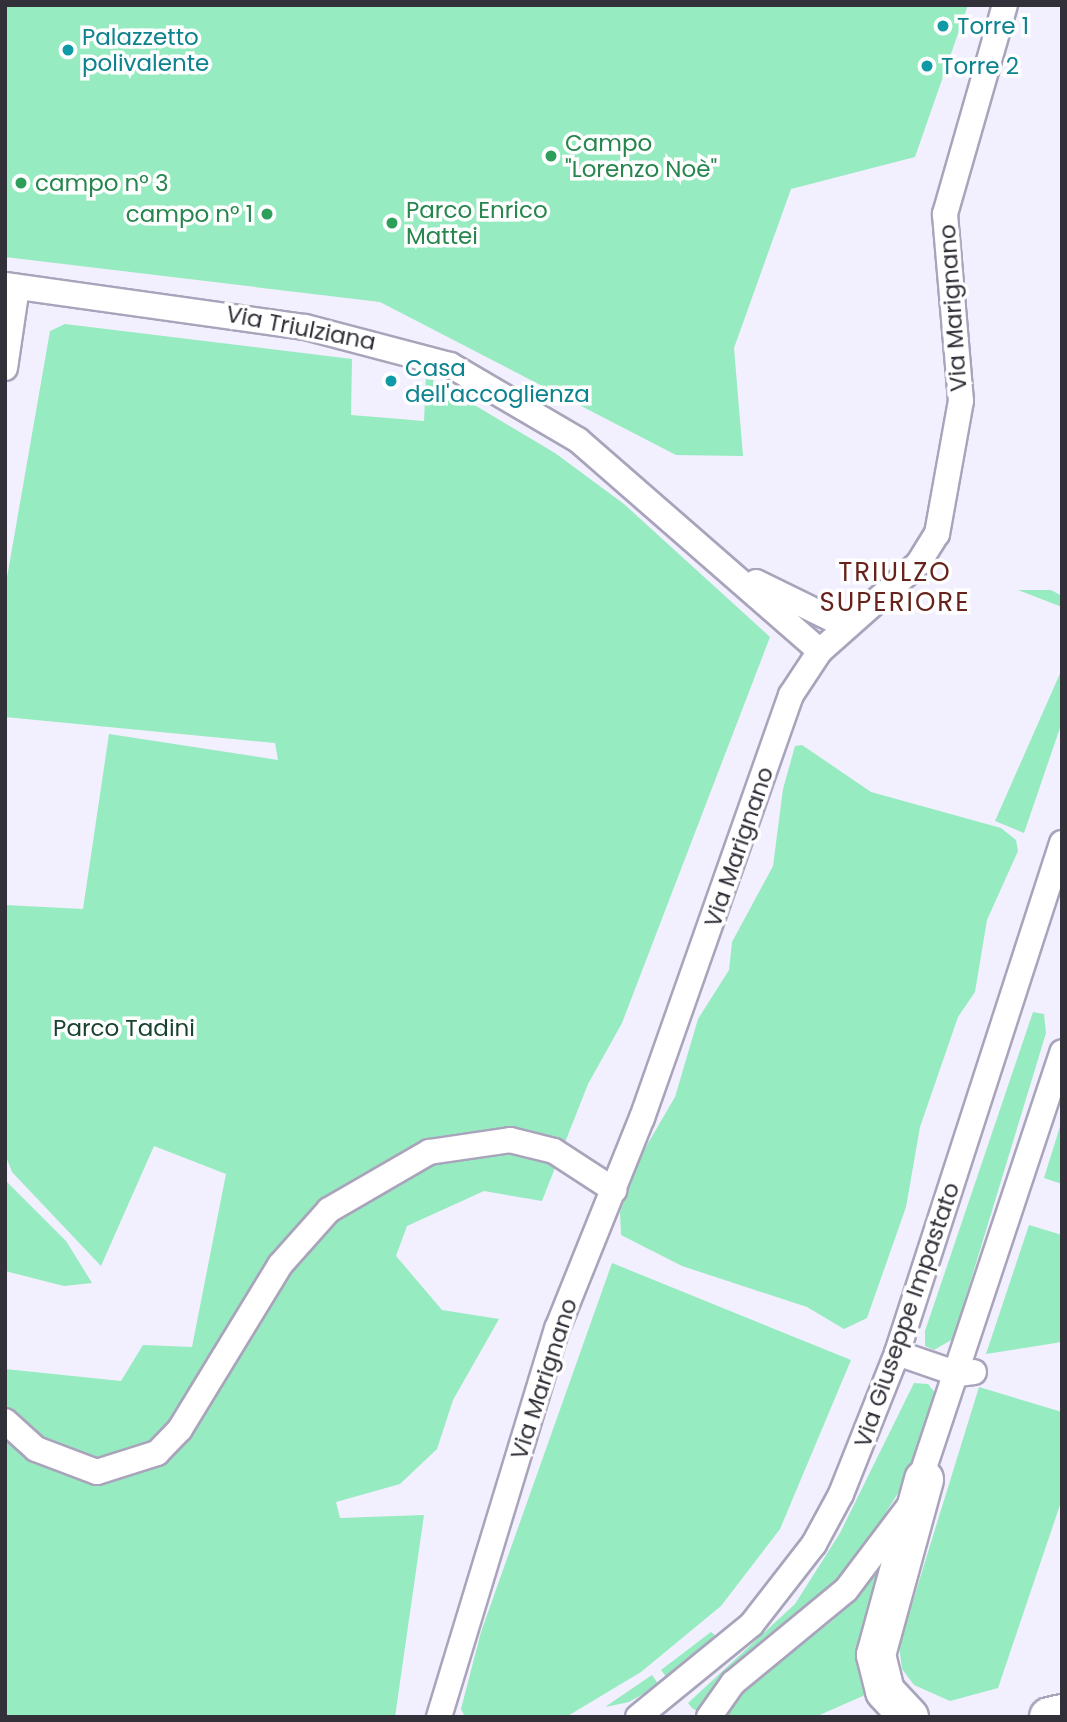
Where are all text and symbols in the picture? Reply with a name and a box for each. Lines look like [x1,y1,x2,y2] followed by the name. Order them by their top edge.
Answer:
[957,12,1029,40] place label: Torre 1
[935,18,951,34] marker: Torre 1
[82,23,209,77] place label: Palazzetto polivalente
[60,42,76,58] marker: Palazzetto polivalente
[941,52,1019,80] place label: Torre 2
[919,58,935,74] marker: Torre 2
[565,129,717,183] place label: Campo "Lorenzo Noè"
[543,148,559,164] marker: Campo "Lorenzo Noè"
[35,169,168,197] place label: campo n° 3
[13,175,29,191] marker: campo n° 3
[406,196,548,250] place label: Parco Enrico Mattei
[126,200,253,228] place label: campo n° 1
[259,206,275,222] marker: campo n° 1
[384,215,400,231] marker: Parco Enrico Mattei
[933,223,973,393] street label: Via Marignano
[224,300,378,356] street label: Via Triulziana
[405,354,590,408] place label: Casa dell'accoglienza
[383,373,399,389] marker: Casa dell'accoglienza
[821,557,969,618] district label: TRIULZO SUPERIORE
[699,763,779,931] street label: Via Marignano
[53,1014,195,1042] park label: Parco Tadini
[849,1179,965,1451] street label: Via Giuseppe Impastato
[505,1295,583,1463] street label: Via Marignano

